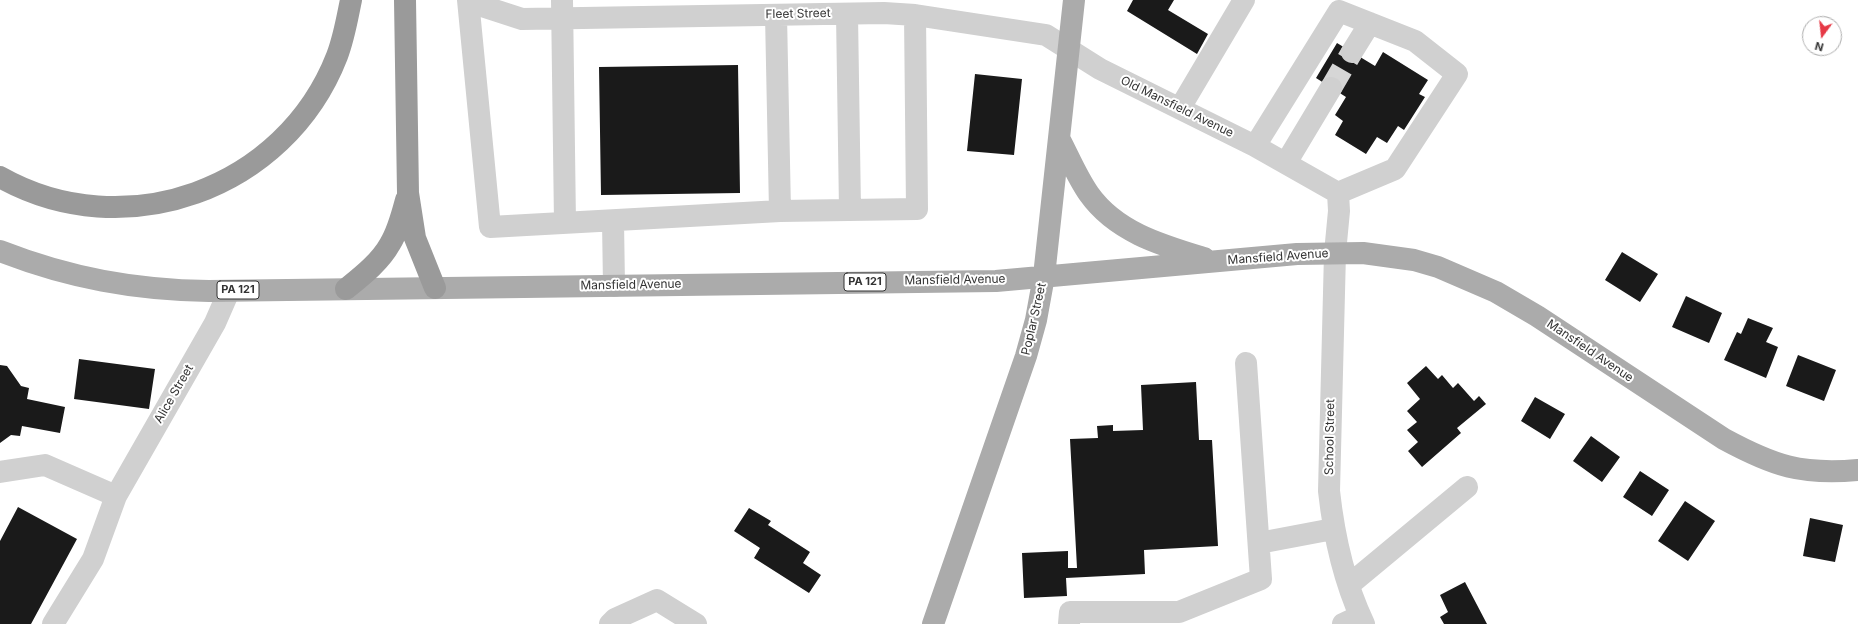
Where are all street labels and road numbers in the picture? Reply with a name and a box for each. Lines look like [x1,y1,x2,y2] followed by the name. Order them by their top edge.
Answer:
[765,6,831,22] street label: Fleet Street
[1118,73,1236,141] street label: Old Mansfield Avenue
[1227,246,1329,268] street label: Mansfield Avenue
[904,272,1006,288] street label: Mansfield Avenue
[844,273,886,291] road number: PA 121
[580,277,682,293] street label: Mansfield Avenue
[217,281,259,299] road number: PA 121
[1019,282,1049,356] street label: Poplar Street
[1544,317,1636,385] street label: Mansfield Avenue
[151,362,197,426] street label: Alice Street
[1322,399,1338,475] street label: School Street

